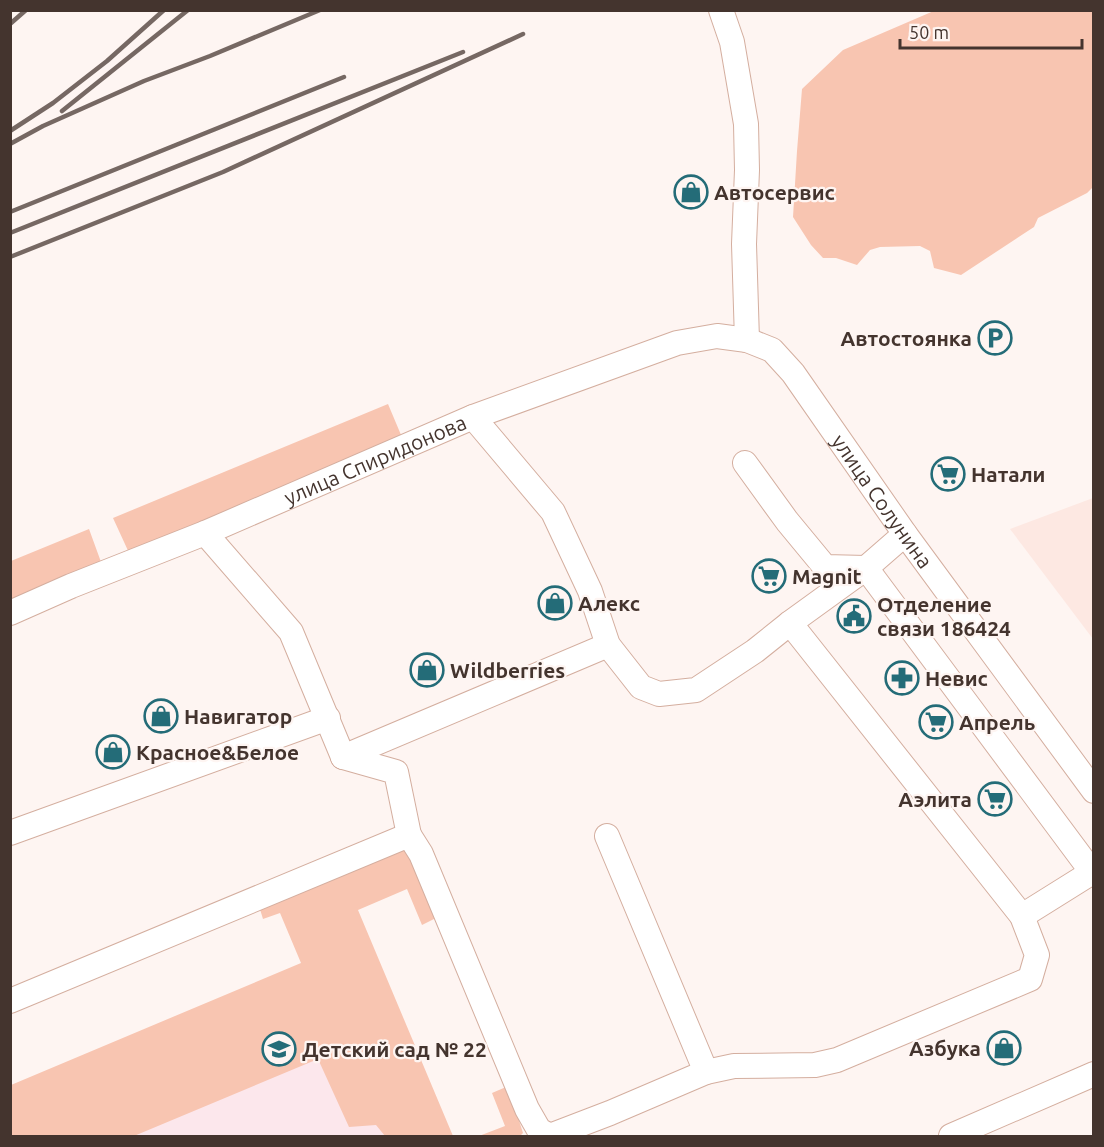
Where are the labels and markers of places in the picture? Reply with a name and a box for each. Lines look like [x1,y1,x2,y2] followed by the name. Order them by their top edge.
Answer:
[673,174,709,210] shop icon: Автосервис
[714,180,835,204] place label: Автосервис
[977,320,1013,356] parking icon: Автостоянка
[840,326,972,350] place label: Автостоянка
[930,456,966,492] supermarket icon: Натали
[971,462,1045,486] place label: Натали
[751,558,787,594] supermarket icon: Magnit
[792,564,862,588] place label: Magnit
[537,585,573,621] shop icon: Алекс
[578,591,640,615] place label: Алекс
[877,592,1011,640] place label: Отделение связи 186424
[836,598,872,634] public building icon: Отделение связи 186424
[409,652,445,688] shop icon: Wildberries
[450,658,565,682] place label: Wildberries
[884,660,920,696] pharmacy icon: Невис
[925,666,988,690] place label: Невис
[143,698,179,734] shop icon: Навигатор
[184,704,292,728] place label: Навигатор
[918,704,954,740] supermarket icon: Апрель
[959,710,1035,734] place label: Апрель
[95,734,131,770] shop icon: Красное&Белое
[136,740,299,764] place label: Красное&Белое
[977,781,1013,817] supermarket icon: Аэлита
[898,787,972,811] place label: Аэлита
[986,1030,1022,1066] shop icon: Азбука
[261,1031,297,1067] school or university icon: Детский сад № 22
[909,1036,981,1060] place label: Азбука
[302,1037,487,1061] place label: Детский сад № 22

